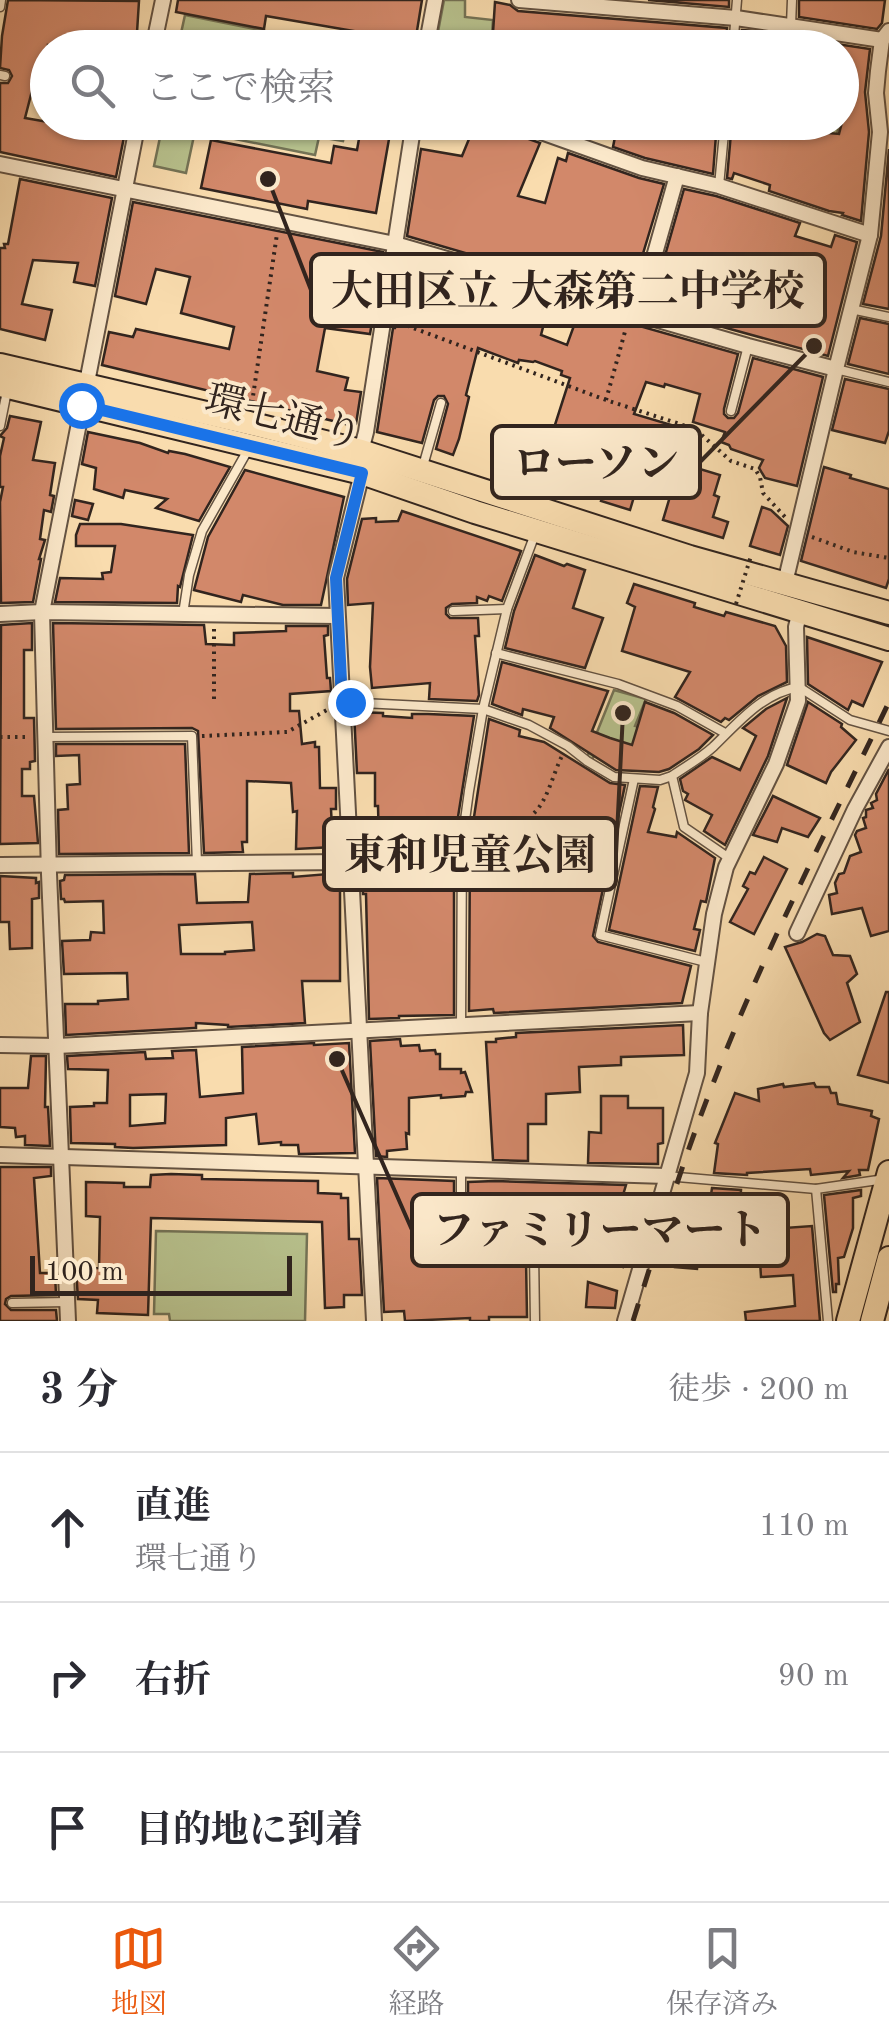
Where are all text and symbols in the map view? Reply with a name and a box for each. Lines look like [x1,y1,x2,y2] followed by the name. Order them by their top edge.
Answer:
[30,30,859,140] search box
[65,58,120,113] icon: search
[145,71,335,109] text: ここで検索
[311,254,825,326] callout: 大田区立 大森第二中学校
[331,269,805,315] text: 大田区立 大森第二中学校
[201,377,366,459] street label: 環七通り
[59,383,105,429] route start
[492,426,700,498] callout: ローソン
[513,445,679,487] text: ローソン
[328,680,374,726] route end
[324,818,616,890] callout: 東和児童公園
[344,833,596,879] text: 東和児童公園
[412,1194,788,1266] callout: ファミリーマート
[432,1210,768,1254] text: ファミリーマート
[30,1251,292,1296] scale bar
[45,1259,124,1287] text: 100 m
[40,1371,118,1413] text: 3 分
[668,1375,849,1407] text: 徒歩 · 200 m
[135,1489,211,1527] text: 直進
[40,1500,95,1555] icon: ahead
[759,1511,849,1543] text: 110 m
[135,1545,263,1577] text: 環七通り
[40,1650,95,1705] icon: right
[778,1661,849,1693] text: 90 m
[135,1663,211,1701] text: 右折
[40,1800,95,1855] icon: arrive
[135,1813,363,1851] text: 目的地に到着
[111,1921,167,2024] tab: 地図
[388,1921,444,2024] tab: 経路
[666,1921,778,2024] tab: 保存済み

